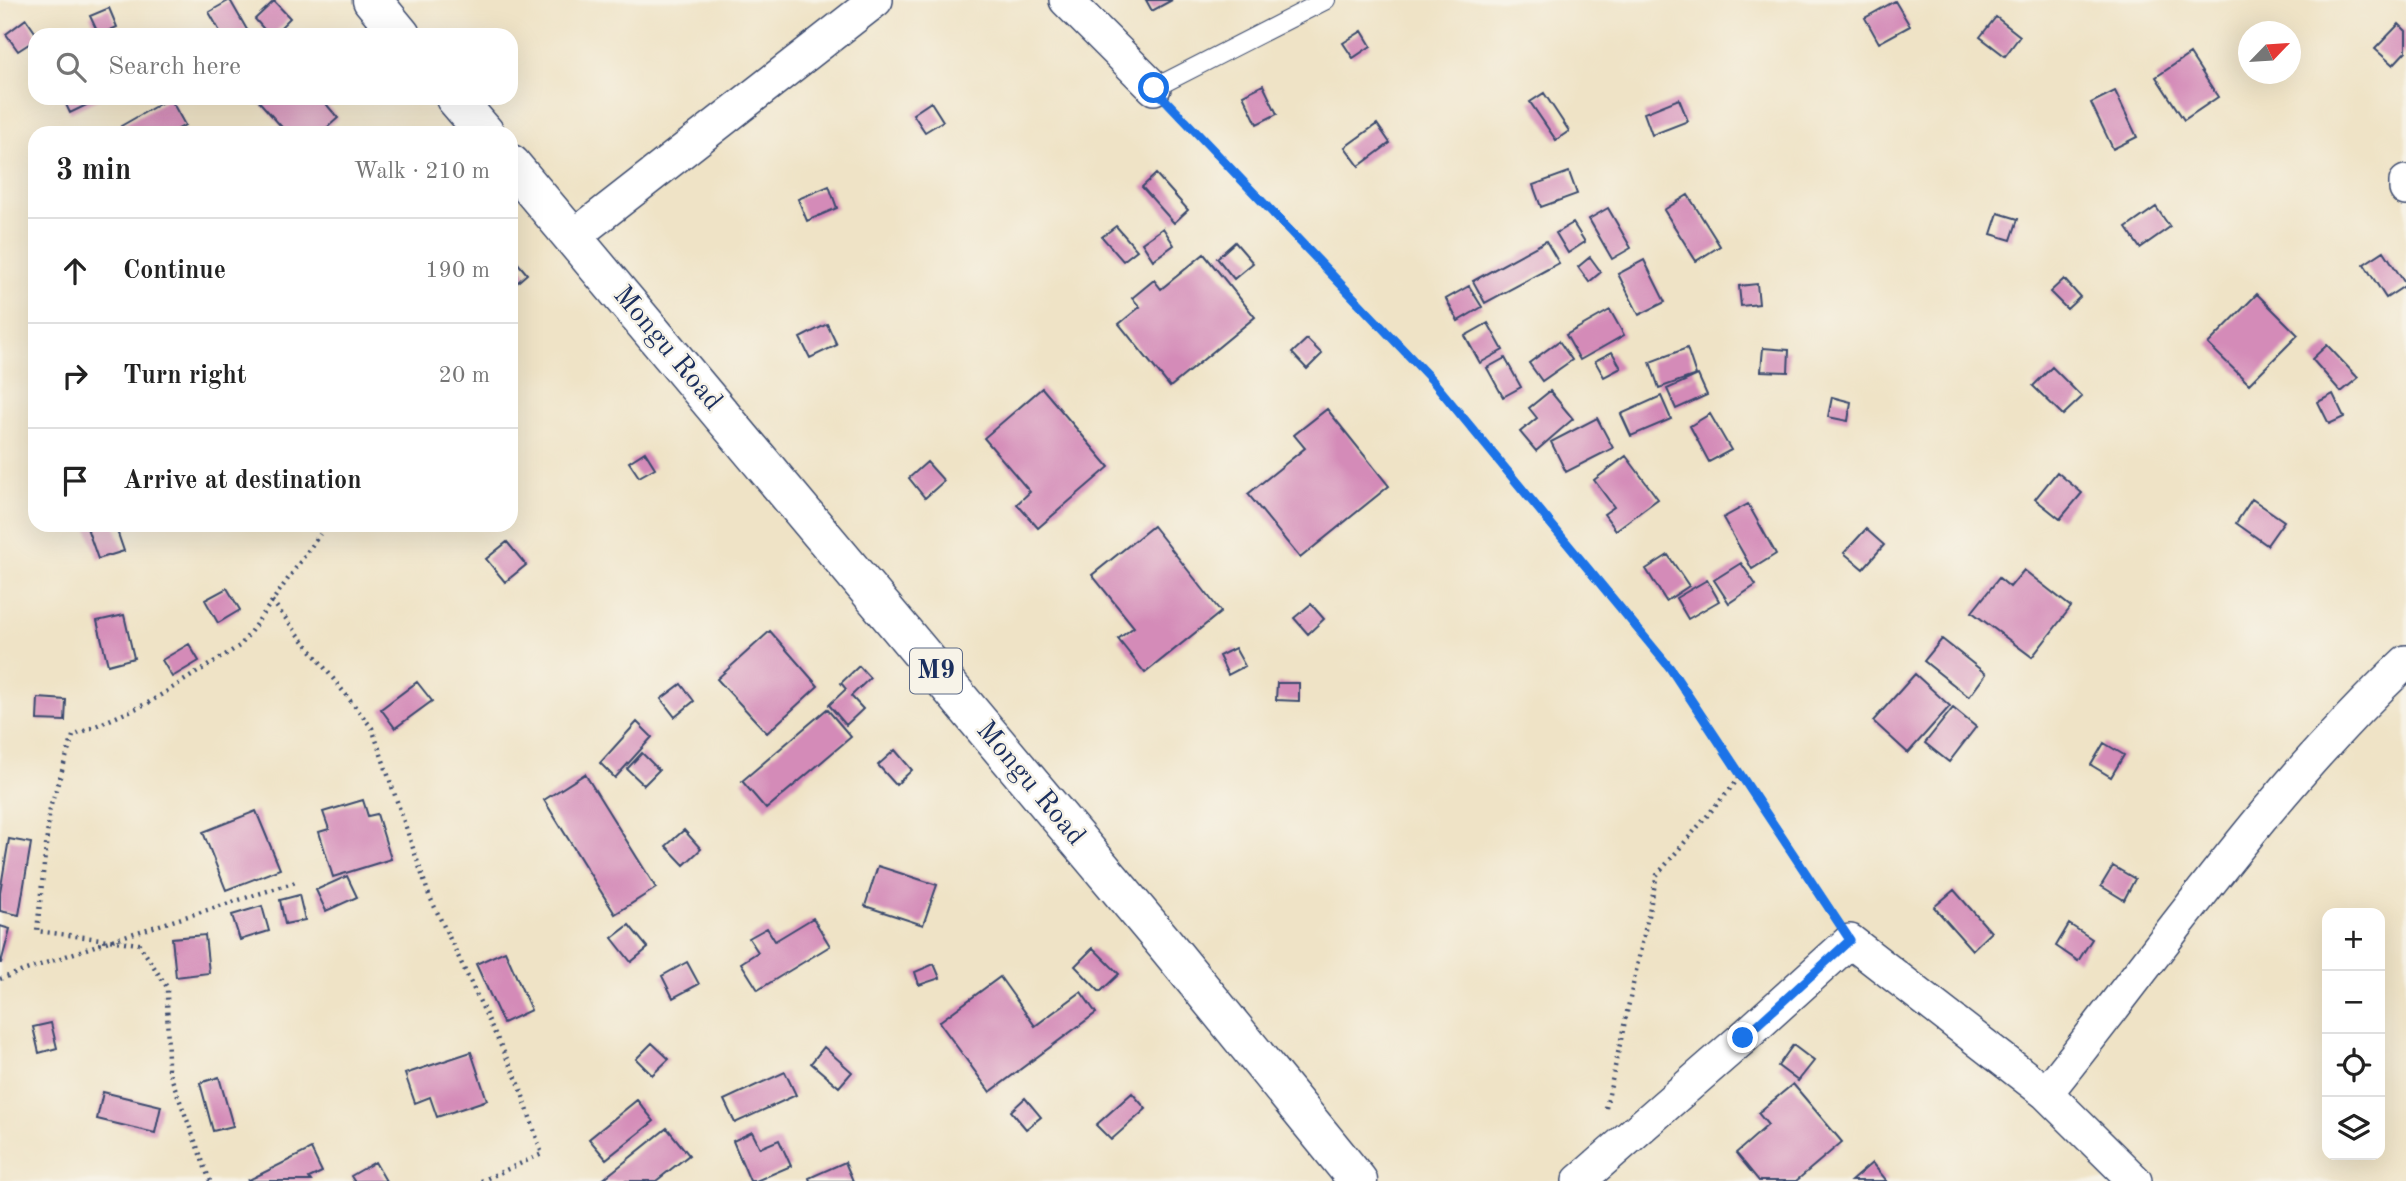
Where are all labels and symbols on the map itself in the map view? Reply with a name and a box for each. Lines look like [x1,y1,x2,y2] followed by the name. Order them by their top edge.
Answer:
[2238,21,2301,84] north arrow
[1138,72,1169,103] route start
[607,281,727,417] street label: Mongu Road
[910,649,962,694] road number: M9
[970,716,1090,852] street label: Mongu Road
[1727,1022,1758,1053] route end

